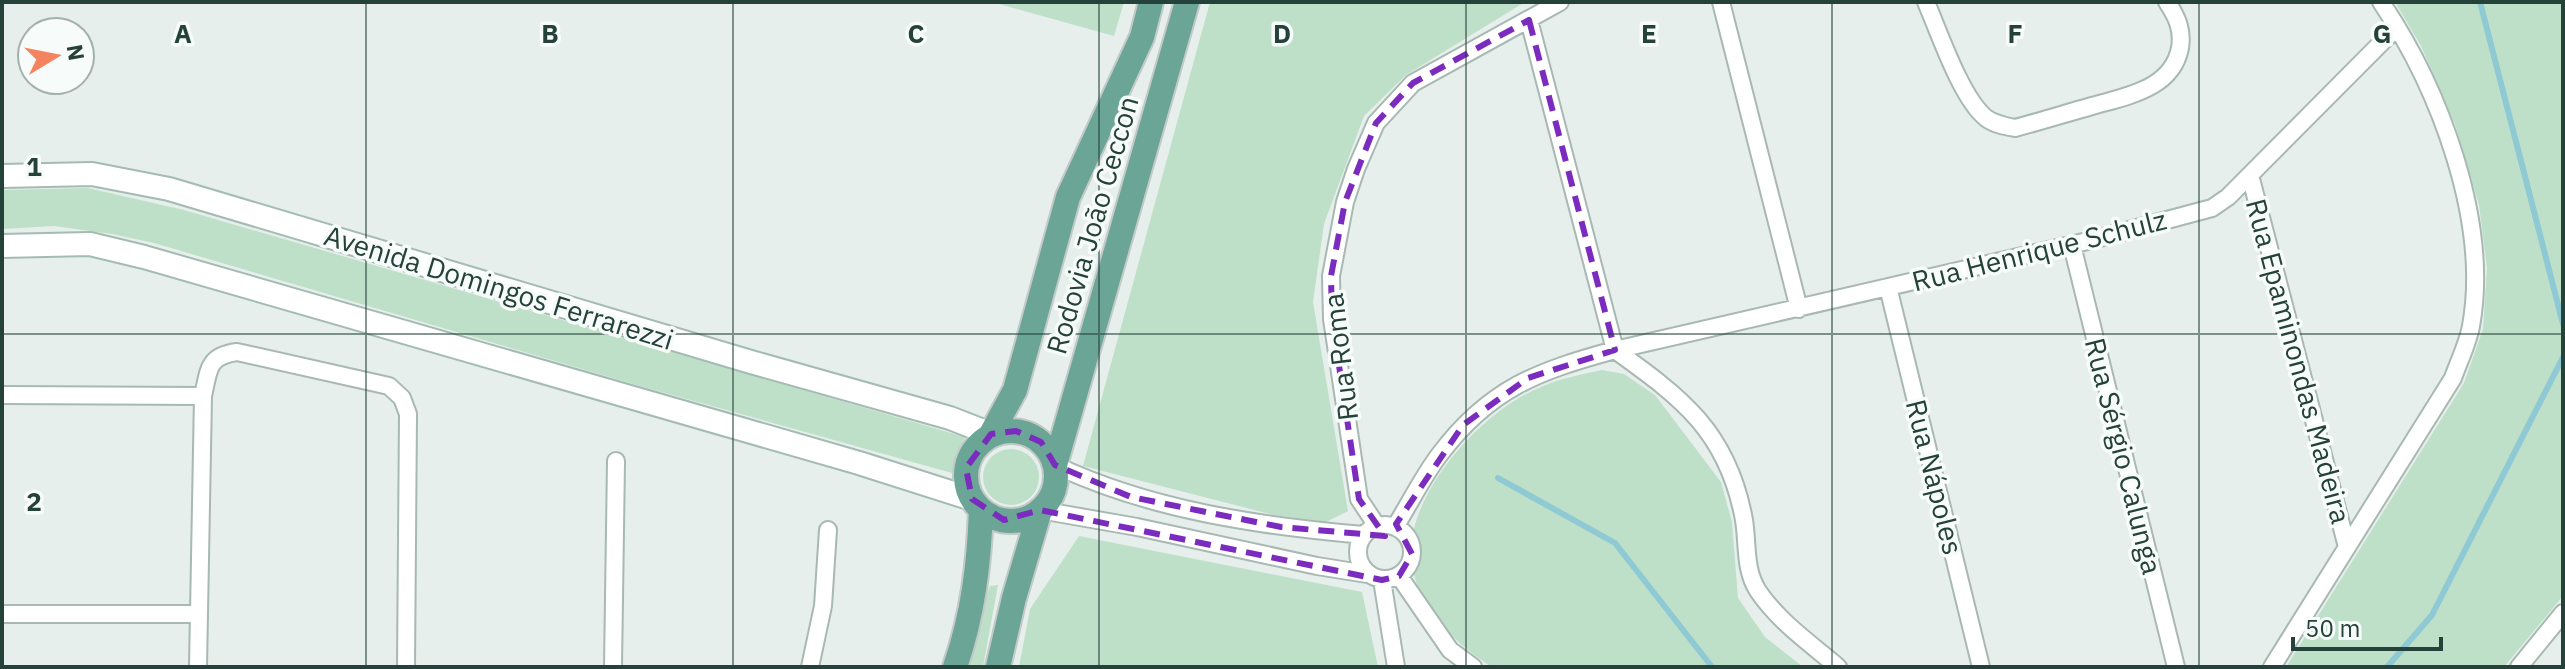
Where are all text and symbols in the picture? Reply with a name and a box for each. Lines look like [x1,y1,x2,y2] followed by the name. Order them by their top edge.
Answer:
[16,16,96,96] north arrow
[174,16,192,50] text: A
[541,16,559,50] text: B
[908,16,925,50] text: C
[1273,16,1291,50] text: D
[1641,16,1657,50] text: E
[2007,16,2023,50] text: F
[2373,16,2391,50] text: G
[61,42,92,63] text: N
[1037,92,1147,358] street label: Rodovia João Ceccon
[26,149,42,183] text: 1
[2238,195,2360,527] street label: Rua Epaminondas Madeira
[1908,201,2170,299] street label: Rua Henrique Schulz
[320,216,678,358] street label: Avenida Domingos Ferrarezzi
[1314,291,1366,423] street label: Rua Roma
[2077,334,2171,578] street label: Rua Sérgio Calunga
[1898,396,1972,558] street label: Rua Nápoles
[26,484,42,518] text: 2
[2293,601,2441,651] scale bar
[2305,612,2360,644] text: 50 m

